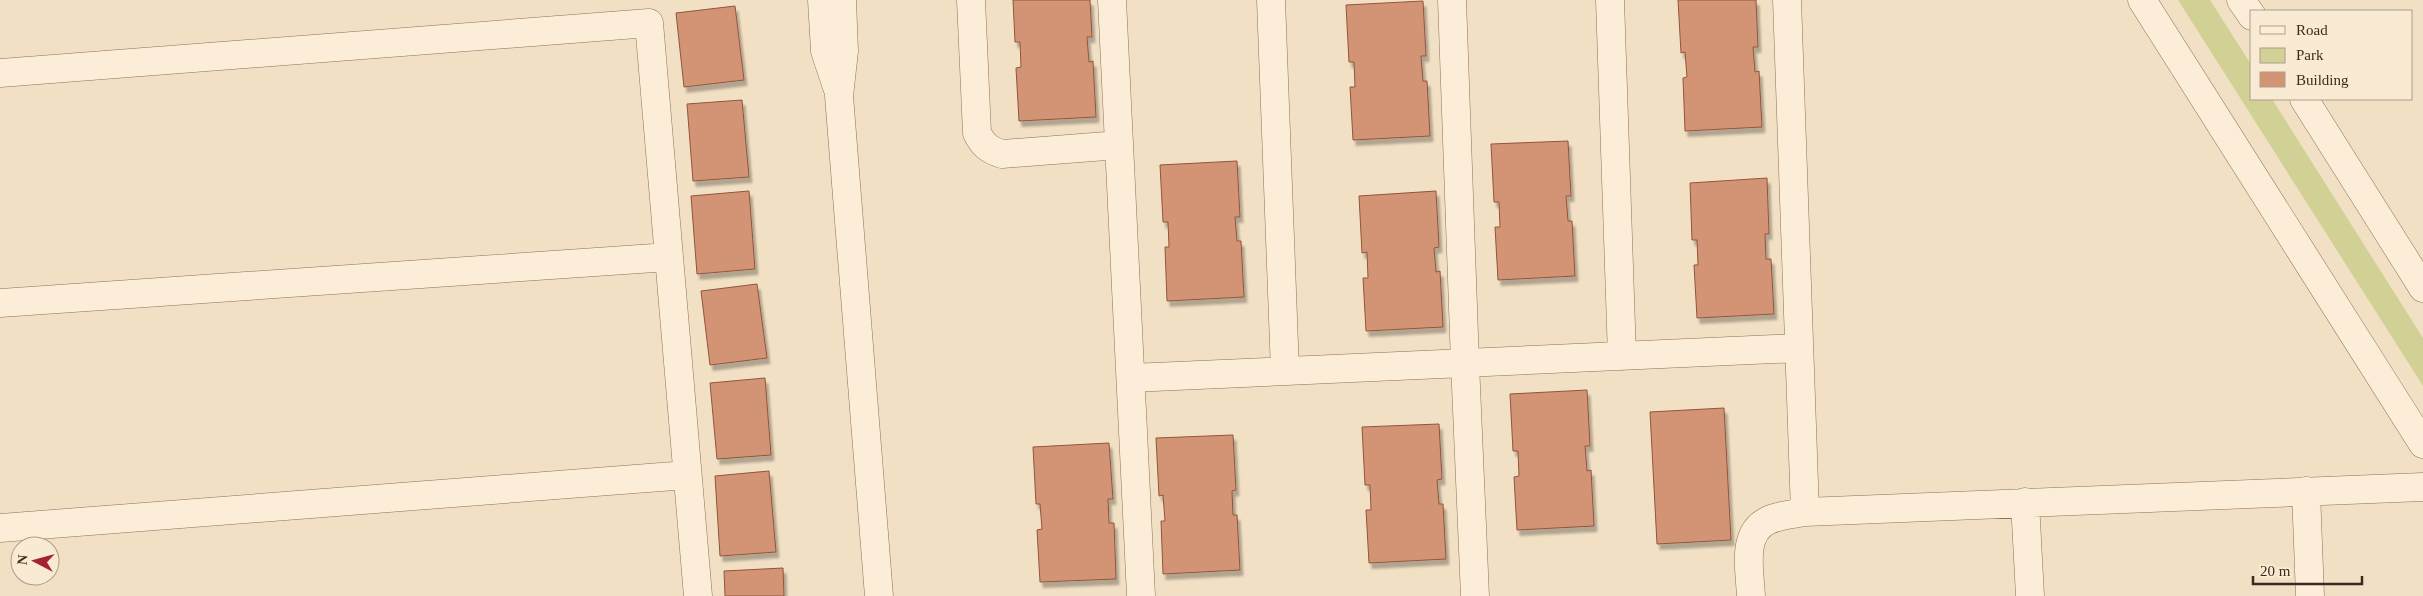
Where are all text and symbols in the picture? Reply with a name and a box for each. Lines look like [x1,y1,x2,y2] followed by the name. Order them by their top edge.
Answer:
[2250,10,2413,100] legend
[2296,22,2328,38] text: Road
[2296,47,2324,63] text: Park
[2296,72,2349,88] text: Building
[10,536,60,586] north arrow
[15,554,31,566] text: N
[2253,554,2362,586] scale bar
[2260,563,2291,579] text: 20 m

